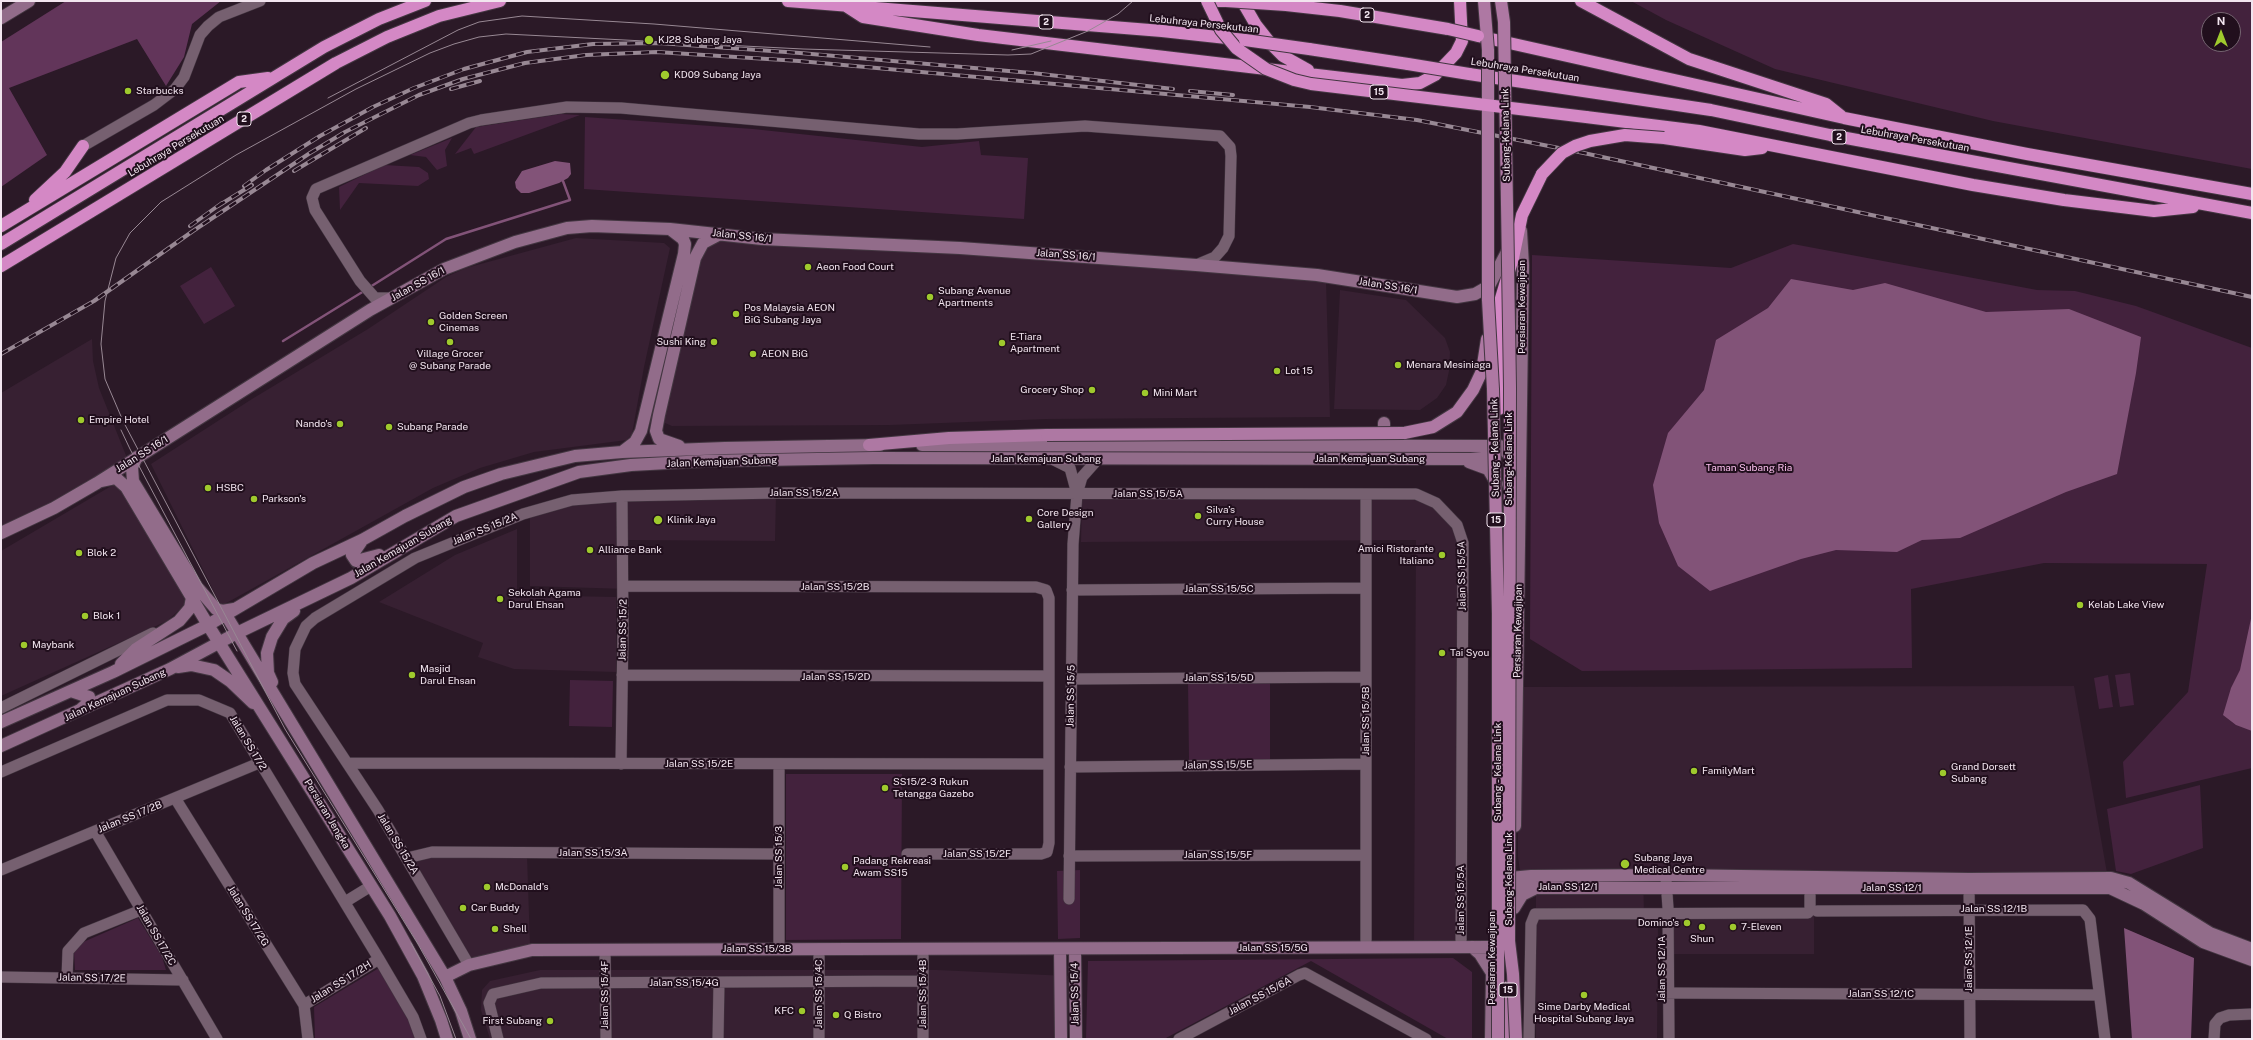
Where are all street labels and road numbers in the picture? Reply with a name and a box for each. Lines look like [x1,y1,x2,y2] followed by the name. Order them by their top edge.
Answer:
[1360,8,1374,22] road number: 2
[1149,12,1259,36] street label: Lebuhraya Persekutuan
[1039,15,1053,29] road number: 2
[1470,55,1580,85] street label: Lebuhraya Persekutuan
[1370,85,1388,99] road number: 15
[1499,88,1513,182] street label: Subang-Kelana Link
[237,112,251,126] road number: 2
[126,113,226,179] street label: Lebuhraya Persekutuan
[1860,124,1970,154] street label: Lebuhraya Persekutuan
[1832,130,1846,144] road number: 2
[712,227,772,245] street label: Jalan SS 16/1
[1036,247,1096,263] street label: Jalan SS 16/1
[1516,260,1528,354] street label: Persiaran Kewajipan
[389,264,447,304] street label: Jalan SS 16/1
[1357,275,1419,297] street label: Jalan SS 16/1
[1488,399,1502,497] street label: Subang - Kelana Link
[1503,412,1515,506] street label: Subang-Kelana Link
[113,433,171,475] street label: Jalan SS 16/1
[991,453,1101,465] street label: Jalan Kemajuan Subang
[1315,453,1425,465] street label: Jalan Kemajuan Subang
[667,454,777,470] street label: Jalan Kemajuan Subang
[769,487,839,499] street label: Jalan SS 15/2A
[1113,488,1183,500] street label: Jalan SS 15/5A
[451,511,519,547] street label: Jalan SS 15/2A
[1487,513,1505,527] road number: 15
[352,514,454,580] street label: Jalan Kemajuan Subang
[1455,541,1469,611] street label: Jalan SS 15/5A
[801,581,869,593] street label: Jalan SS 15/2B
[1184,583,1254,595] street label: Jalan SS 15/5C
[1511,584,1525,678] street label: Persiaran Kewajipan
[616,599,630,661] street label: Jalan SS 15/2
[1064,665,1078,727] street label: Jalan SS 15/5
[62,666,168,724] street label: Jalan Kemajuan Subang
[802,671,870,683] street label: Jalan SS 15/2D
[1184,672,1254,684] street label: Jalan SS 15/5D
[1360,686,1372,756] street label: Jalan SS 15/5B
[227,714,269,772] street label: Jalan SS 17/2
[1492,723,1504,821] street label: Subang - Kelana Link
[665,758,733,770] street label: Jalan SS 15/2E
[1184,758,1252,772] street label: Jalan SS 15/5E
[302,777,352,851] street label: Persiaran Jengka
[96,799,164,835] street label: Jalan SS 17/2B
[375,811,421,877] street label: Jalan SS 15/2A
[773,826,785,888] street label: Jalan SS 15/3
[1503,832,1515,926] street label: Subang-Kelana Link
[558,847,628,859] street label: Jalan SS 15/3A
[943,848,1011,860] street label: Jalan SS 15/2F
[1184,849,1252,861] street label: Jalan SS 15/5F
[1455,865,1467,935] street label: Jalan SS 15/5A
[1538,881,1598,893] street label: Jalan SS 12/1
[1862,882,1922,894] street label: Jalan SS 12/1
[225,884,271,948] street label: Jalan SS 17/2G
[134,902,178,968] street label: Jalan SS 17/2C
[1961,903,2027,915] street label: Jalan SS 12/1B
[1486,911,1498,1005] street label: Persiaran Kewajipan
[1963,926,1975,992] street label: Jalan SS 12/1E
[1656,936,1668,1002] street label: Jalan SS 12/1A
[1238,942,1308,954] street label: Jalan SS 15/5G
[722,943,792,955] street label: Jalan SS 15/3B
[308,959,374,1005] street label: Jalan SS 17/2H
[813,959,825,1029] street label: Jalan SS 15/4C
[917,960,929,1028] street label: Jalan SS 15/4B
[599,961,611,1029] street label: Jalan SS 15/4F
[1068,963,1082,1025] street label: Jalan SS 15/4
[58,971,126,985] street label: Jalan SS 17/2E
[1227,974,1293,1018] street label: Jalan SS 15/6A
[649,977,719,989] street label: Jalan SS 15/4G
[1499,983,1517,997] road number: 15
[1848,988,1914,1000] street label: Jalan SS 12/1C

